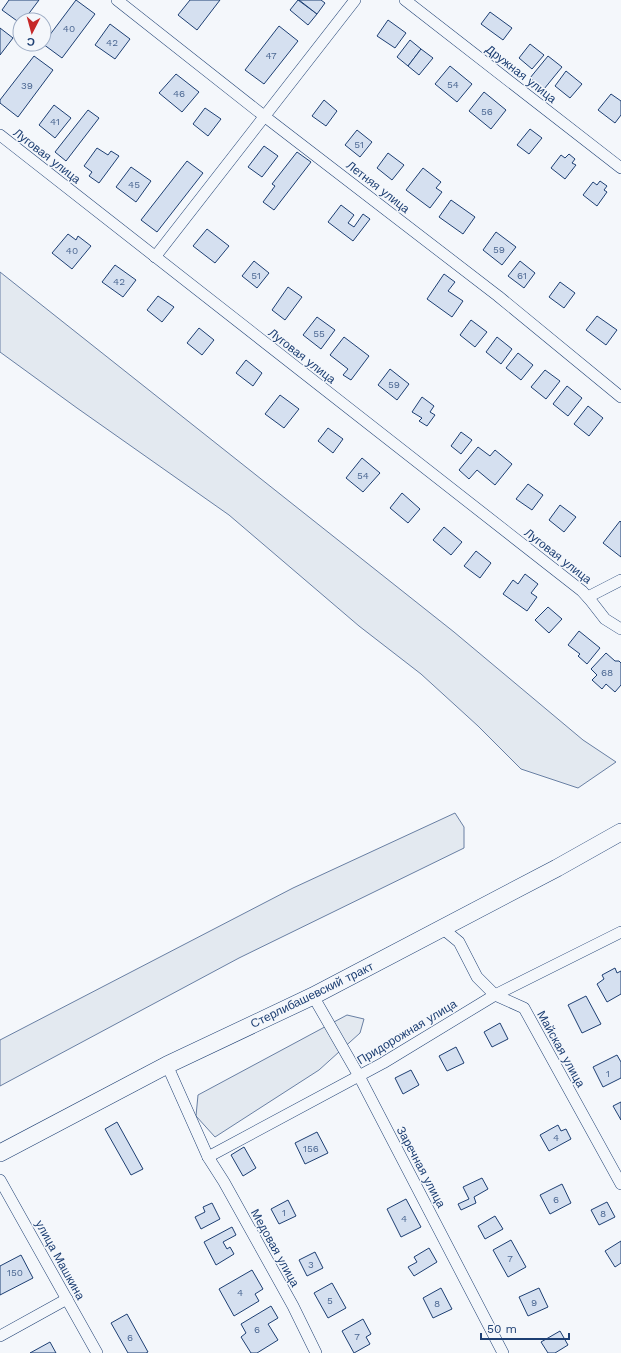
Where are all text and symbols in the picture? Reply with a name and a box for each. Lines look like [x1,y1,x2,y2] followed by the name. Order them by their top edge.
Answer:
[12,12,52,52] north arrow
[63,23,75,34] house number: 40
[26,35,36,48] text: С
[106,37,118,48] house number: 42
[483,42,559,106] street label: Дружная улица
[265,50,277,61] house number: 47
[447,79,459,90] house number: 54
[21,80,33,91] house number: 39
[173,88,185,99] house number: 46
[481,106,493,117] house number: 56
[50,116,60,127] house number: 41
[11,125,84,187] street label: Луговая улица
[354,139,364,150] house number: 51
[344,158,413,216] street label: Летняя улица
[128,179,140,190] house number: 45
[493,244,505,255] house number: 59
[66,245,78,256] house number: 40
[251,270,261,281] house number: 51
[517,270,527,281] house number: 61
[113,276,125,287] house number: 42
[266,325,339,387] street label: Луговая улица
[313,328,325,339] house number: 55
[388,379,400,390] house number: 59
[357,470,369,481] house number: 54
[522,525,595,587] street label: Луговая улица
[601,667,613,678] house number: 68
[248,959,376,1031] street label: Стерлибашевский тракт
[355,997,460,1067] street label: Придорожная улица
[534,1008,588,1090] street label: Майская улица
[606,1068,610,1079] house number: 1
[394,1124,448,1210] street label: Заречная улица
[553,1132,559,1143] house number: 4
[303,1143,319,1154] house number: 156
[553,1194,559,1205] house number: 6
[248,1207,302,1290] street label: Медовая улица
[282,1207,286,1218] house number: 1
[600,1208,606,1219] house number: 8
[401,1213,407,1224] house number: 4
[32,1218,88,1302] street label: улица Машкина
[507,1253,513,1264] house number: 7
[308,1259,314,1270] house number: 3
[7,1267,23,1278] house number: 150
[237,1287,243,1298] house number: 4
[327,1295,333,1306] house number: 5
[531,1297,537,1308] house number: 9
[434,1298,440,1309] house number: 8
[481,1315,569,1341] scale bar
[487,1322,517,1336] text: 50 m
[254,1324,260,1335] house number: 6
[354,1331,360,1342] house number: 7
[127,1332,133,1343] house number: 6

